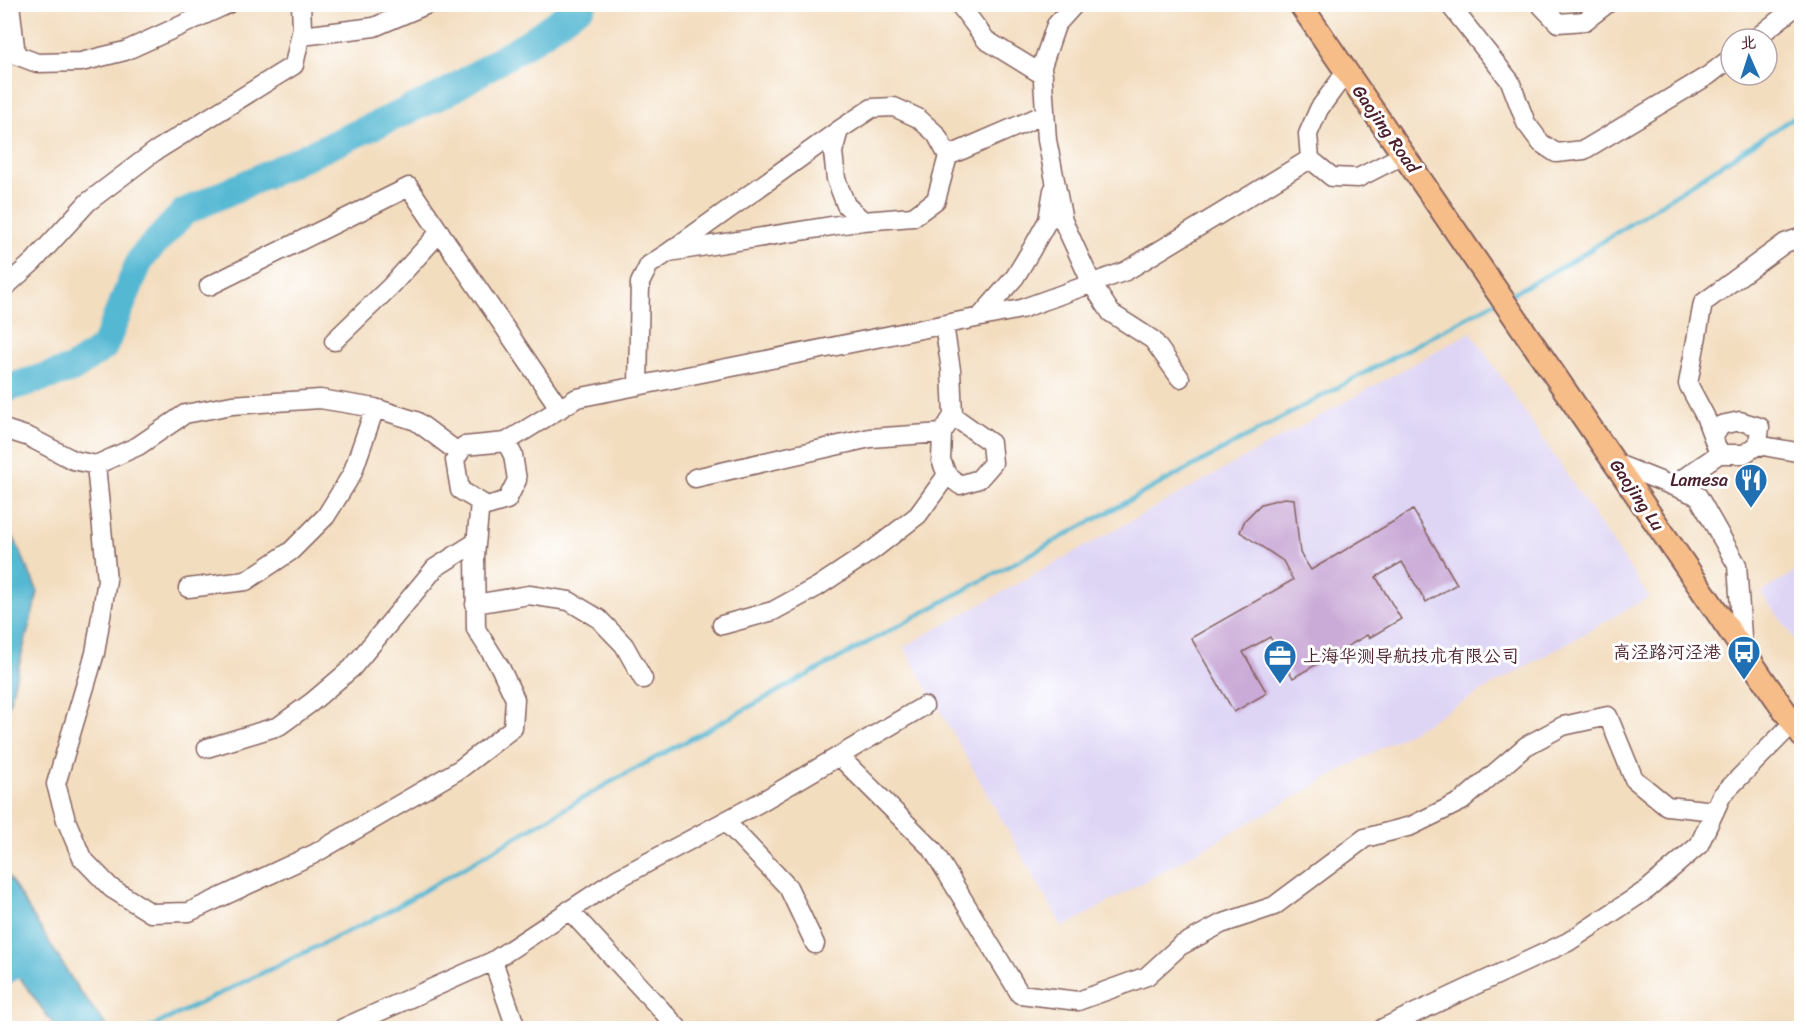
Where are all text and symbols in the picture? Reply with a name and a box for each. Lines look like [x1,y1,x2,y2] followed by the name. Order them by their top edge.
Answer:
[1719,27,1779,87] north arrow
[1739,28,1757,57] text: 北
[1344,78,1429,181] street label: Gaojing Road
[1601,452,1673,538] street label: Gaojing Lu
[1733,462,1769,509] restaurant icon: Lamesa
[1670,464,1728,496] place label: Lamesa
[1726,634,1762,681] bus stop icon: 高泾路河泾港
[1613,636,1721,668] place label: 高泾路河泾港
[1262,638,1298,685] office icon: 上海华测导航技术有限公司
[1303,640,1519,672] place label: 上海华测导航技术有限公司

